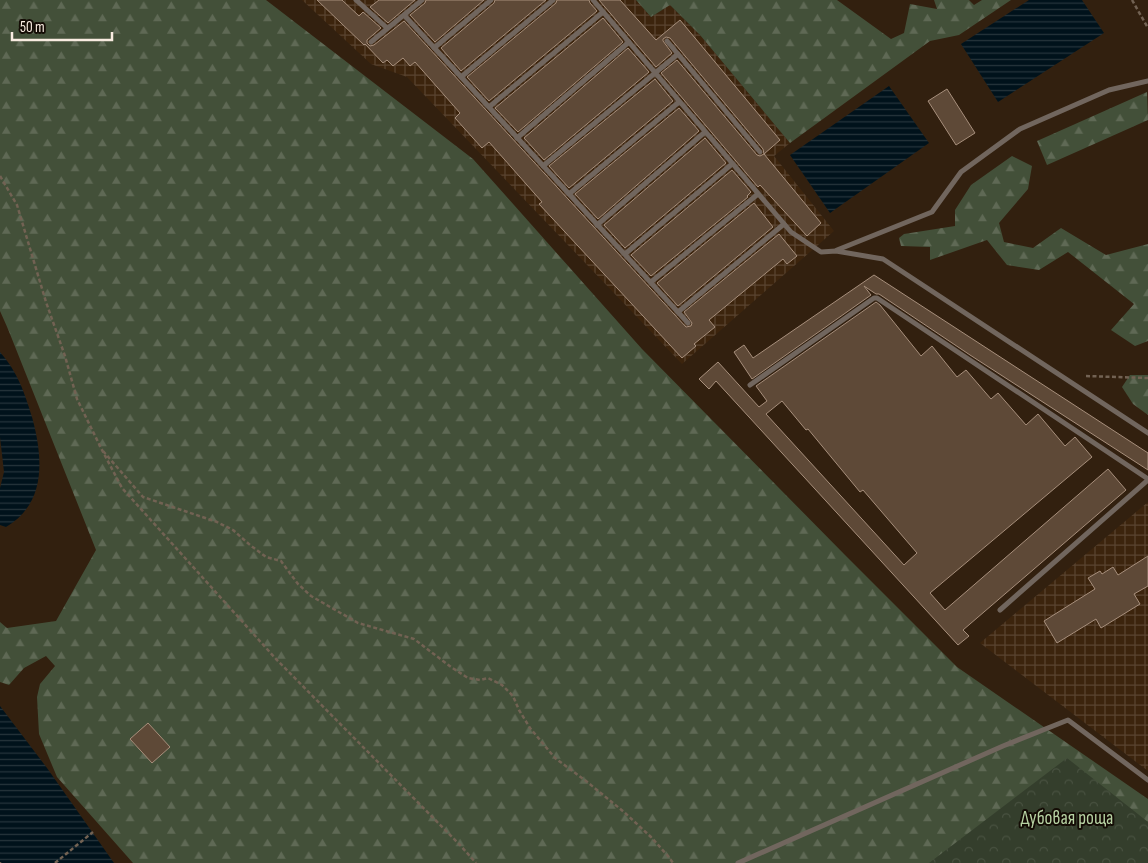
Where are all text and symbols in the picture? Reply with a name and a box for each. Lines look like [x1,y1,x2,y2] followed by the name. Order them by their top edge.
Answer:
[12,10,112,42] scale bar
[20,18,45,37] text: 50 m
[1021,807,1113,830] park label: Дубовая роща

